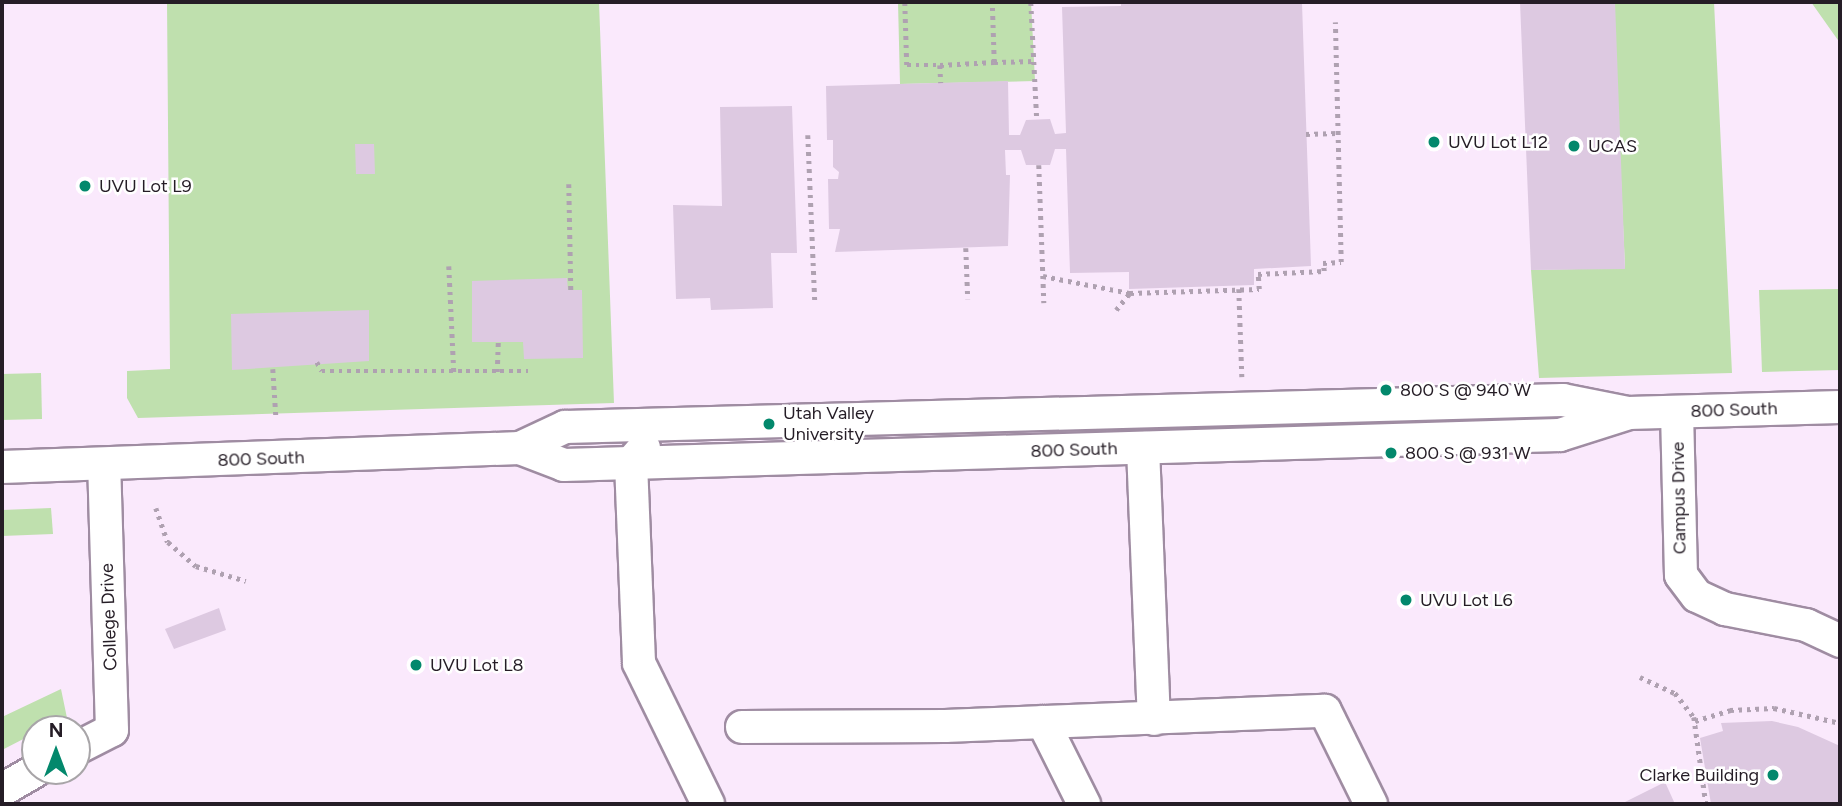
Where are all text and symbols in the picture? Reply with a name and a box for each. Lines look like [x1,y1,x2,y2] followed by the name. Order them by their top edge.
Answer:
[1448,131,1548,153] place label: UVU Lot L12
[1426,134,1442,150] marker: UVU Lot L12
[1588,135,1637,157] place label: UCAS
[1566,138,1582,154] marker: UCAS
[99,175,192,197] place label: UVU Lot L9
[77,178,93,194] marker: UVU Lot L9
[1400,379,1531,401] place label: 800 S @ 940 W
[1378,382,1394,398] marker: 800 S @ 940 W
[1690,398,1778,422] street label: 800 South
[783,403,874,446] place label: Utah Valley University
[761,416,777,432] marker: Utah Valley University
[1030,438,1118,462] street label: 800 South
[1405,442,1530,464] place label: 800 S @ 931 W
[1667,442,1691,554] street label: Campus Drive
[1383,445,1399,461] marker: 800 S @ 931 W
[217,447,305,471] street label: 800 South
[96,563,122,671] street label: College Drive
[1420,589,1513,611] place label: UVU Lot L6
[1398,592,1414,608] marker: UVU Lot L6
[430,654,524,676] place label: UVU Lot L8
[408,657,424,673] marker: UVU Lot L8
[21,715,91,785] north arrow
[49,719,63,742] text: N
[1639,764,1759,786] place label: Clarke Building
[1765,767,1781,783] marker: Clarke Building

